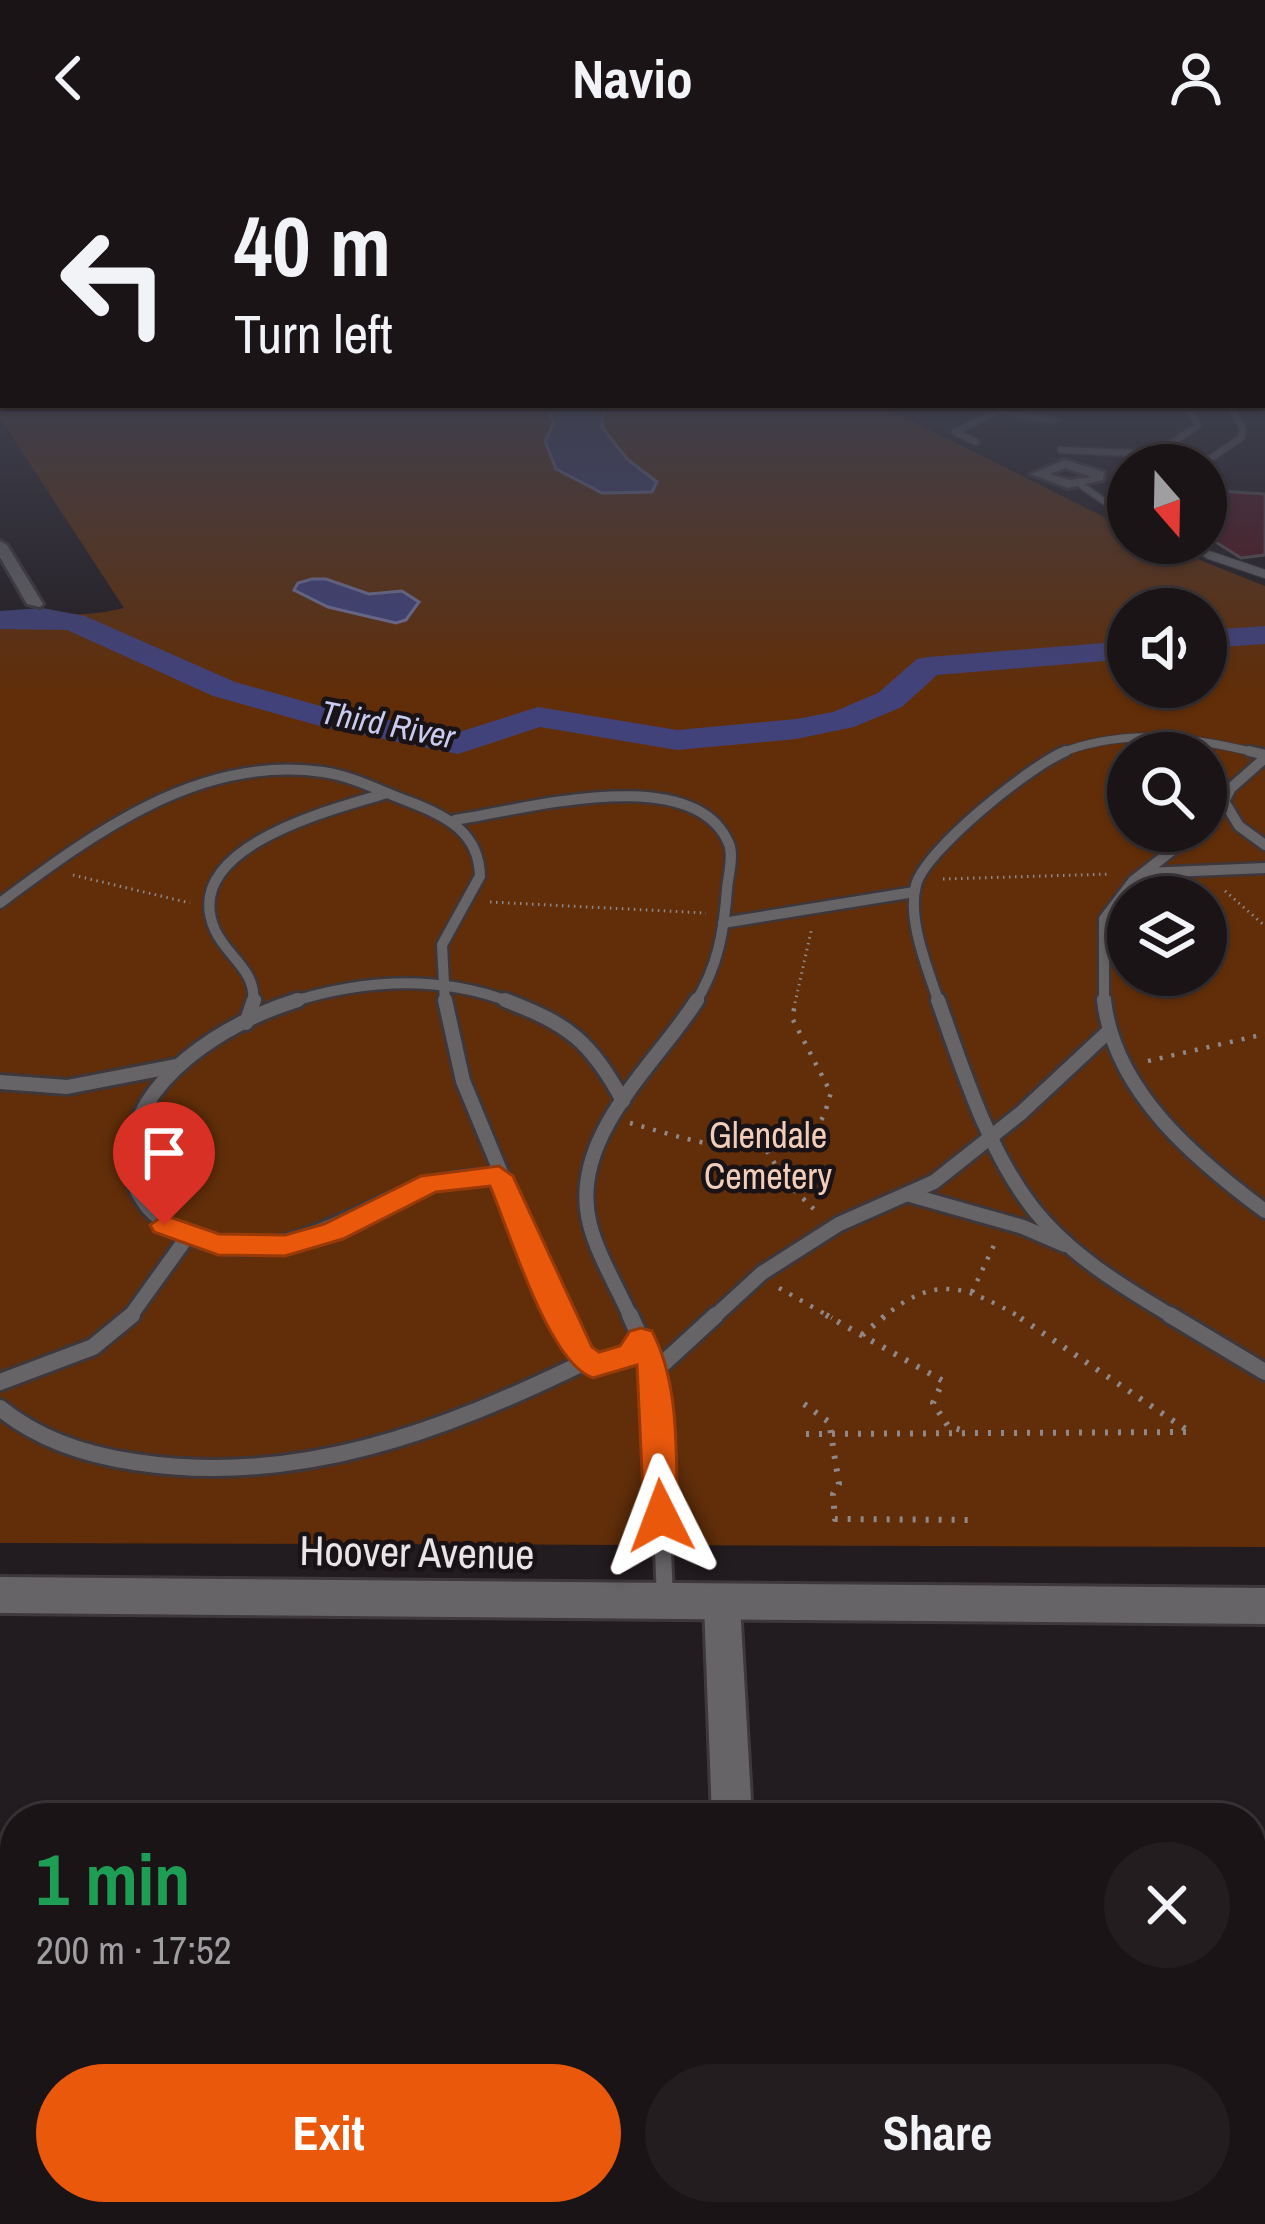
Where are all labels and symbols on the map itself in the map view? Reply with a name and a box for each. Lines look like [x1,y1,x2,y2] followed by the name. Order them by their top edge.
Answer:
[1107,444,1227,564] north arrow
[317,689,460,759] water label: Third River
[113,1102,215,1225] pin
[704,1111,832,1200] park label: Glendale Cemetery
[598,1453,724,1579] position arrow
[299,1522,535,1582] street label: Hoover Avenue

